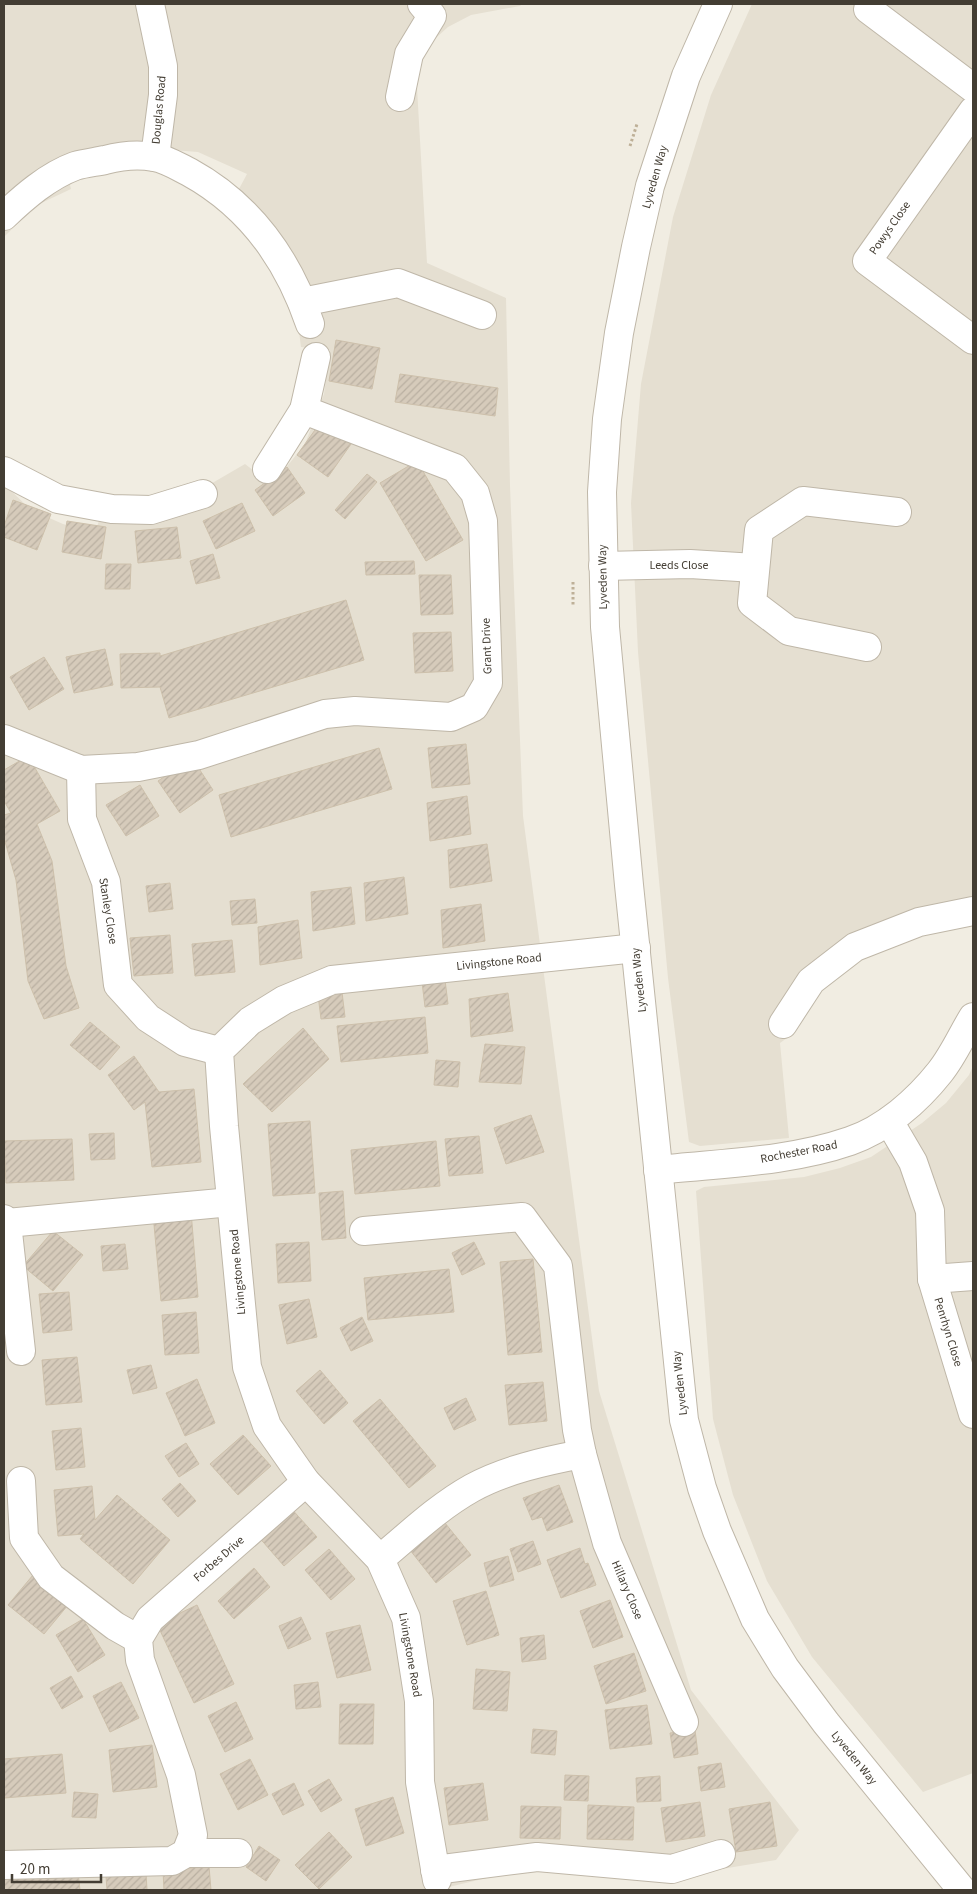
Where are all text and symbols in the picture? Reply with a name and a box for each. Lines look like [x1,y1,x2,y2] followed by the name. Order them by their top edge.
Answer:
[148,75,170,145] street label: Douglas Road
[638,143,672,211] street label: Lyveden Way
[865,198,915,258] street label: Powys Close
[594,544,612,610] street label: Lyveden Way
[649,557,709,574] street label: Leeds Close
[478,617,496,674] street label: Grant Drive
[94,877,122,945] street label: Stanley Close
[627,946,651,1013] street label: Lyveden Way
[455,949,543,975] street label: Livingstone Road
[759,1136,839,1168] street label: Rochester Road
[226,1229,250,1315] street label: Livingstone Road
[929,1295,967,1369] street label: Penrhyn Close
[668,1349,692,1416] street label: Lyveden Way
[190,1532,248,1586] street label: Forbes Drive
[607,1558,647,1622] street label: Hillary Close
[394,1611,426,1699] street label: Livingstone Road
[827,1727,881,1789] street label: Lyveden Way
[12,1852,101,1884] scale bar
[20,1859,50,1880] text: 20 m

